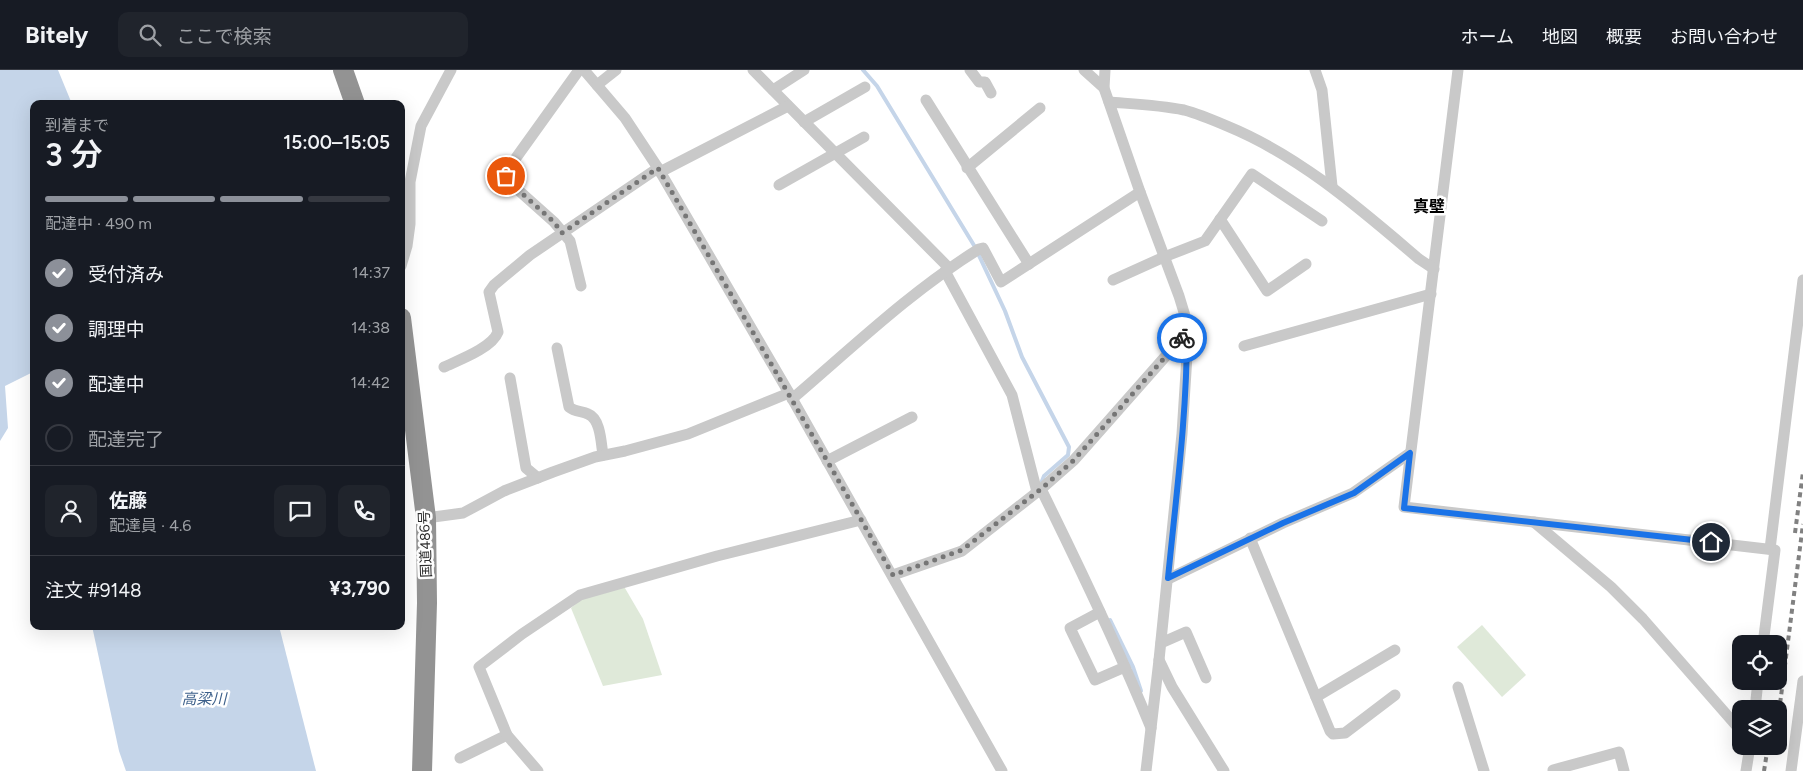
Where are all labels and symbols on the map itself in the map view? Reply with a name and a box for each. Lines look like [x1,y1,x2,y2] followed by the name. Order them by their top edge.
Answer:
[485,155,527,197] pin
[1413,197,1445,216] district label: 真壁
[1157,313,1207,363] courier
[416,510,435,578] street label: 国道486号
[1690,521,1732,563] pin
[181,690,228,708] water label: 高梁川

